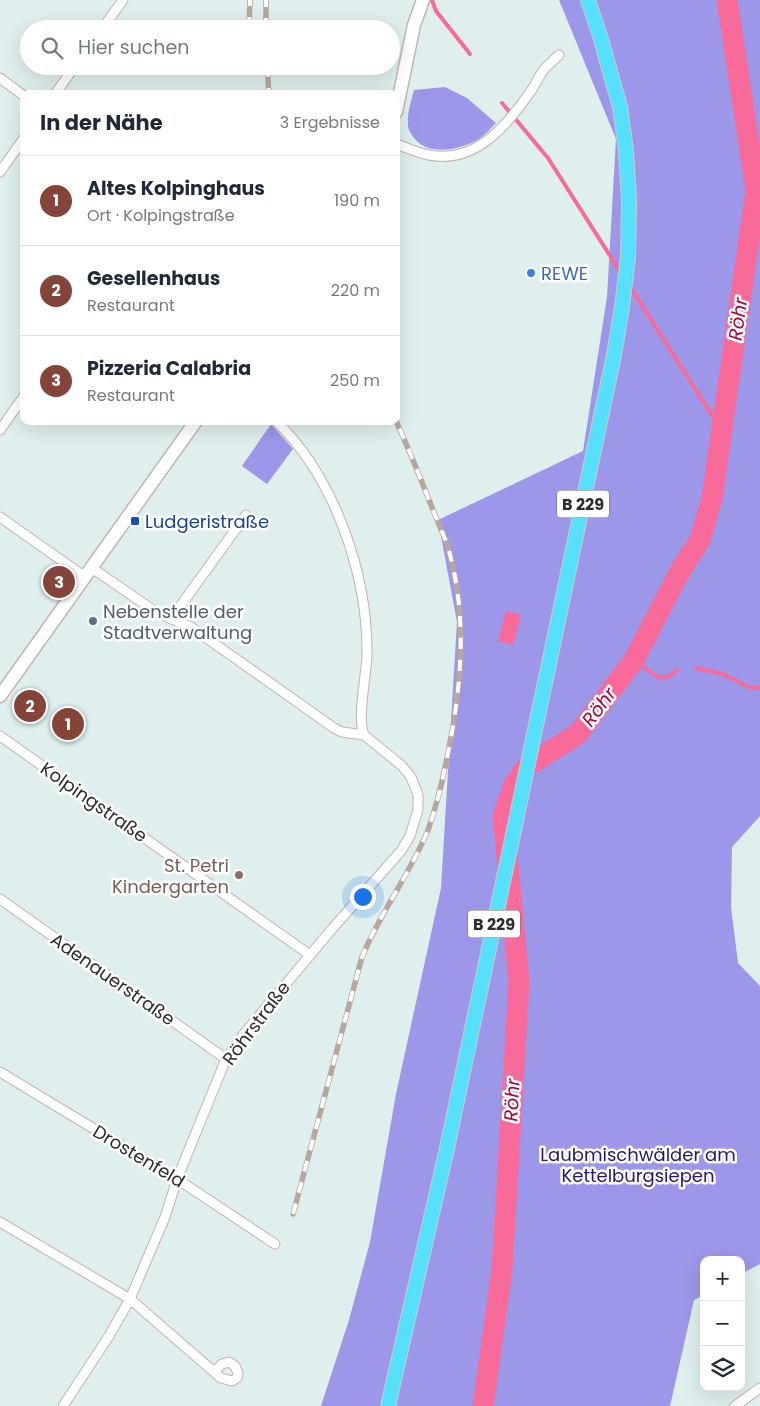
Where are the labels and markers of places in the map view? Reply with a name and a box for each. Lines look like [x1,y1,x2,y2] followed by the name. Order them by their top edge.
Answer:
[541,261,588,286] place label: REWE
[525,267,537,279] marker: REWE
[145,509,269,534] place label: Ludgeristraße
[129,515,141,527] marker: Ludgeristraße
[43,563,75,601] pin: 3
[103,599,252,645] place label: Nebenstelle der Stadtverwaltung
[87,615,99,627] marker: Nebenstelle der Stadtverwaltung
[14,687,46,725] pin: 2
[52,705,84,743] pin: 1
[112,853,229,899] place label: St. Petri Kindergarten
[233,869,245,881] marker: St. Petri Kindergarten

